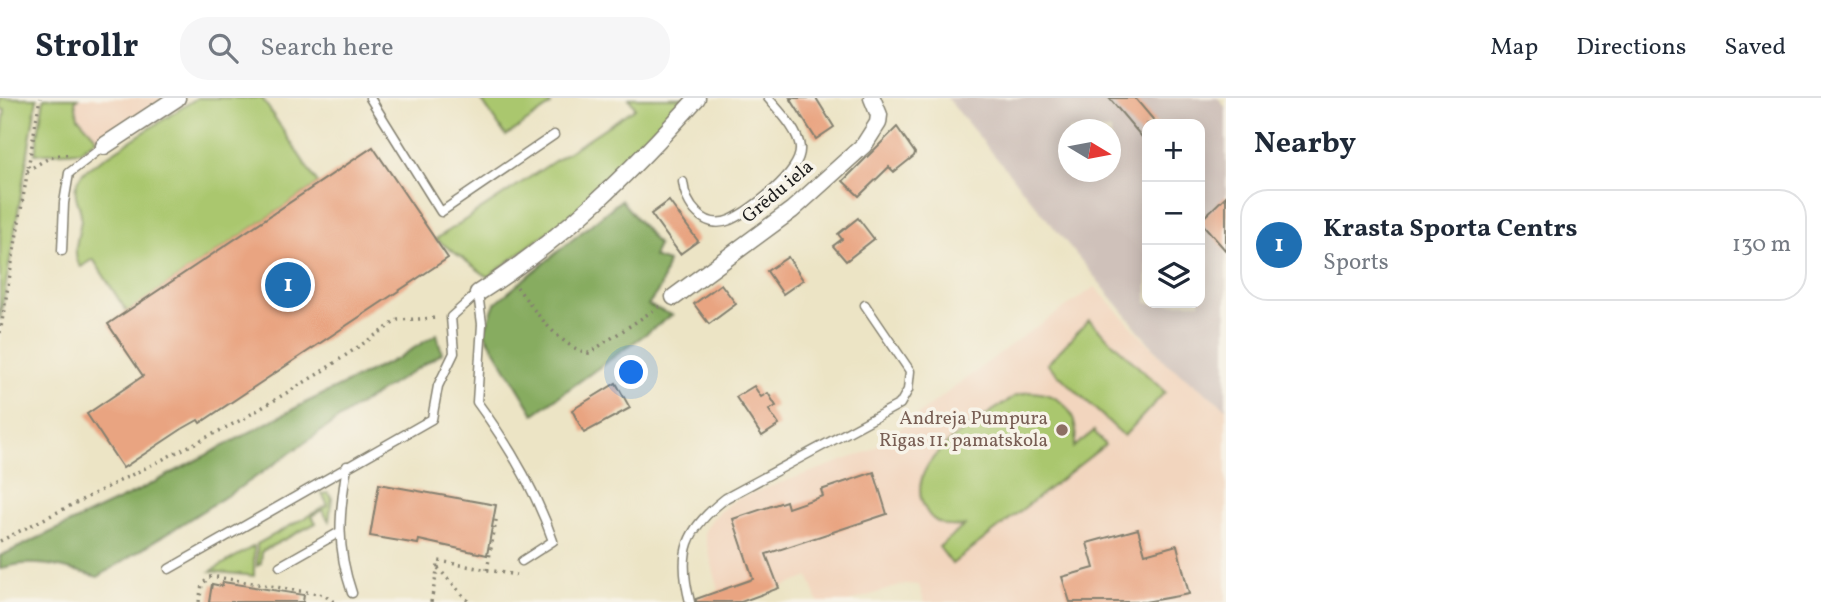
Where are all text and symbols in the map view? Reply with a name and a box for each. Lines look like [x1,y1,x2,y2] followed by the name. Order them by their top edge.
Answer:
[180,17,670,80] search box
[35,25,138,71] text: Strollr
[204,29,242,67] icon: search
[260,30,394,66] text: Search here
[1490,31,1538,65] text: Map
[1576,31,1686,65] text: Directions
[1724,31,1786,65] text: Saved
[1058,119,1121,182] north arrow
[1142,119,1205,308] map controls
[1142,119,1205,182] button: +
[1254,123,1356,165] text: Nearby
[737,154,819,230] street label: Grēdu iela
[1142,182,1205,245] button: −
[1323,211,1578,247] text: Krasta Sporta Centrs
[1274,229,1284,261] text: 1
[1732,229,1791,261] text: 130 m
[1142,245,1205,308] button: layers
[1323,247,1389,279] text: Sports
[265,259,311,311] pin: 1
[614,355,648,389] your location
[879,406,1048,454] place label: Andreja Pumpura Rīgas 11. pamatskola
[1054,422,1070,438] marker: Andreja Pumpura Rīgas 11. pamatskola

